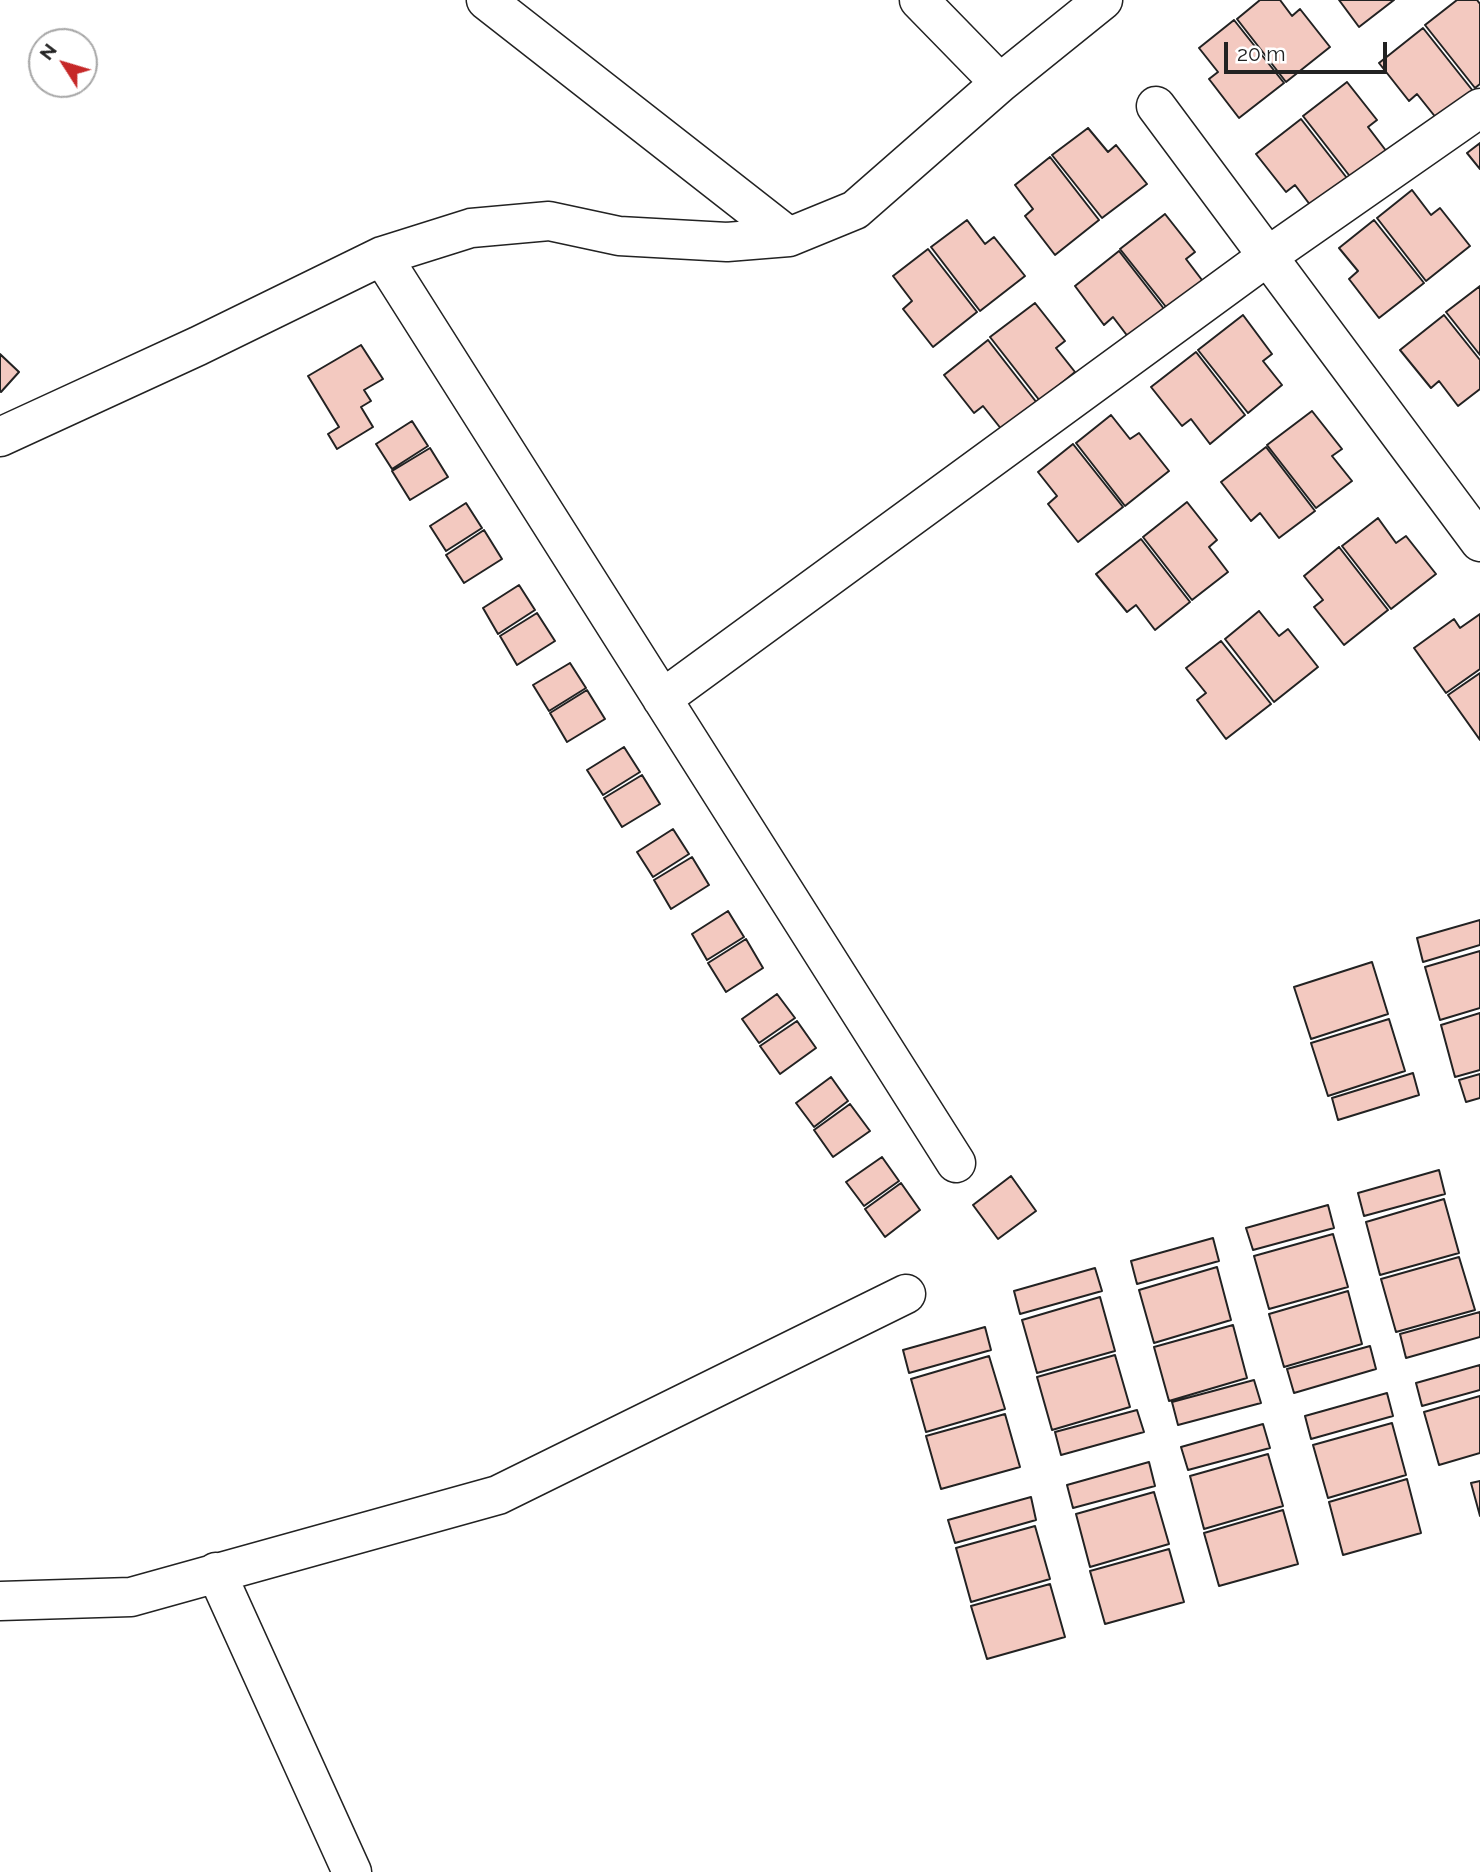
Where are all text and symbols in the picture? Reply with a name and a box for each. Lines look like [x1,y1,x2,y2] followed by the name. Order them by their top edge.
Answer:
[28,28,98,98] north arrow
[1228,28,1391,72] scale bar
[35,39,61,64] text: N
[1237,41,1285,66] text: 20 m

